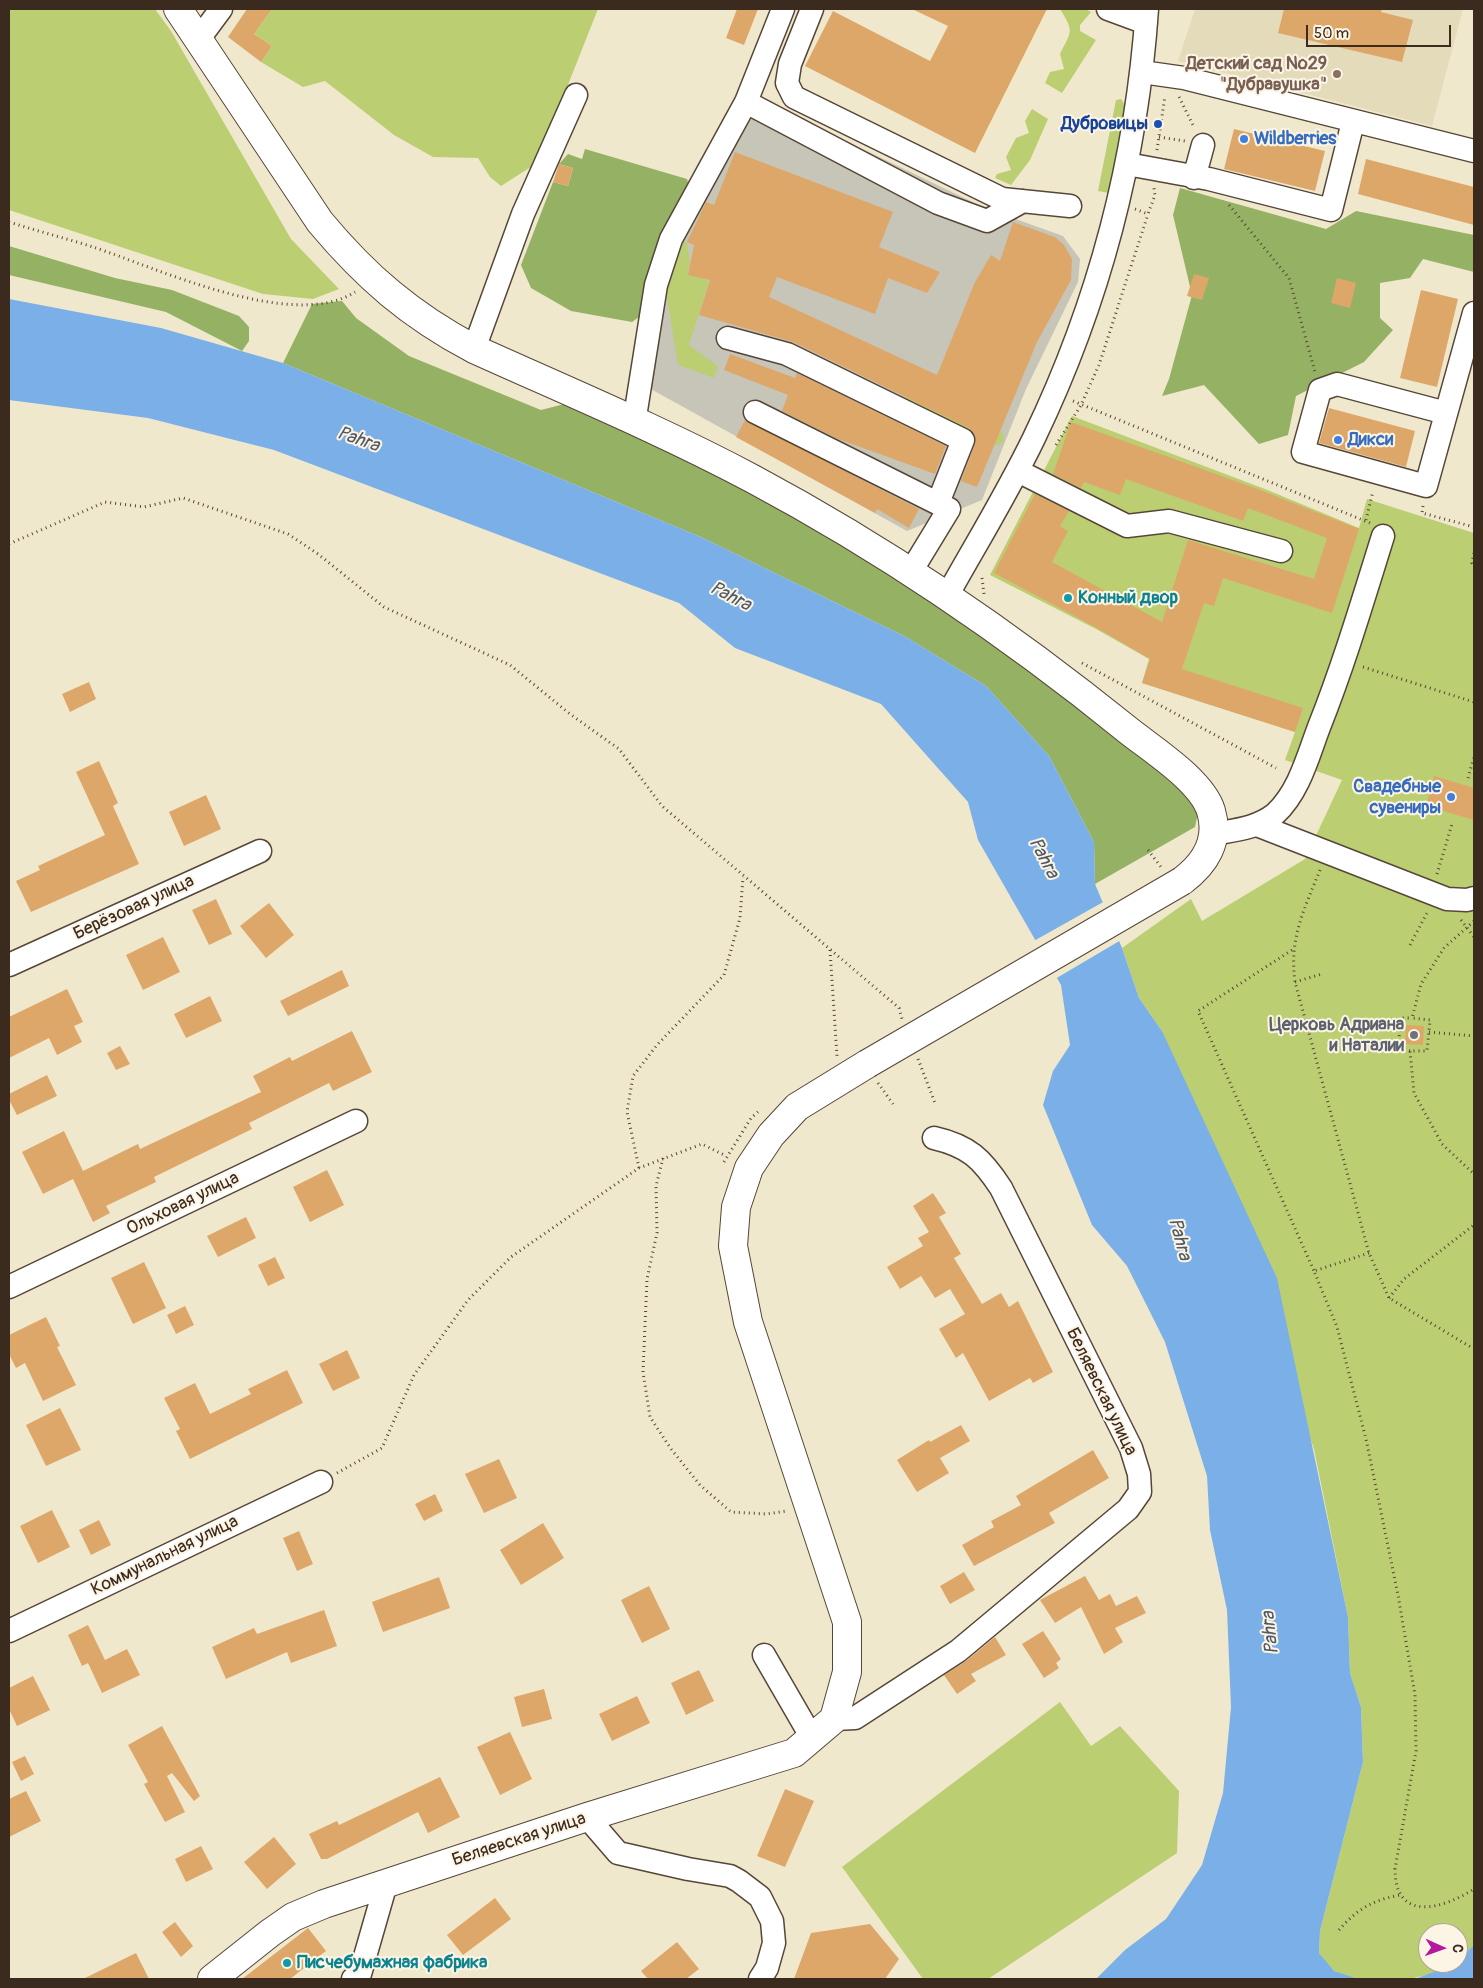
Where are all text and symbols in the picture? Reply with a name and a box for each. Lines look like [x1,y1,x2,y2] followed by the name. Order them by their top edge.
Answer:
[1308,15,1453,47] scale bar
[1314,24,1349,43] text: 50 m
[1186,53,1327,96] place label: Детский сад №29 "Дубравушка"
[1331,68,1343,80] marker: Детский сад №29 "Дубравушка"
[1061,113,1148,135] place label: Дубровицы
[1152,118,1164,130] marker: Дубровицы
[1254,128,1336,150] place label: Wildberries
[1238,133,1250,145] marker: Wildberries
[334,422,382,458] water label: Pahra
[1348,429,1393,451] place label: Дикси
[1332,434,1344,446] marker: Дикси
[706,577,754,617] water label: Pahra
[1078,587,1178,609] place label: Конный двор
[1062,592,1074,604] marker: Конный двор
[1353,776,1441,819] place label: Свадебные сувениры
[1445,791,1457,803] marker: Свадебные сувениры
[1023,834,1063,882] water label: Pahra
[70,871,198,945] street label: Берёзовая улица
[1269,1014,1404,1056] place label: Церковь Адриана и Наталии
[1408,1029,1420,1041] marker: Церковь Адриана и Наталии
[123,1167,243,1241] street label: Ольховая улица
[1162,1215,1196,1263] water label: Pahra
[1061,1325,1141,1459] street label: Беляевская улица
[88,1511,242,1601] street label: Коммунальная улица
[1257,1610,1285,1656] water label: Pahra
[449,1808,589,1872] street label: Беляевская улица
[1418,1923,1468,1973] north arrow
[1449,1944,1466,1953] text: С
[297,1952,487,1974] place label: Писчебумажная фабрика
[281,1957,293,1969] marker: Писчебумажная фабрика

